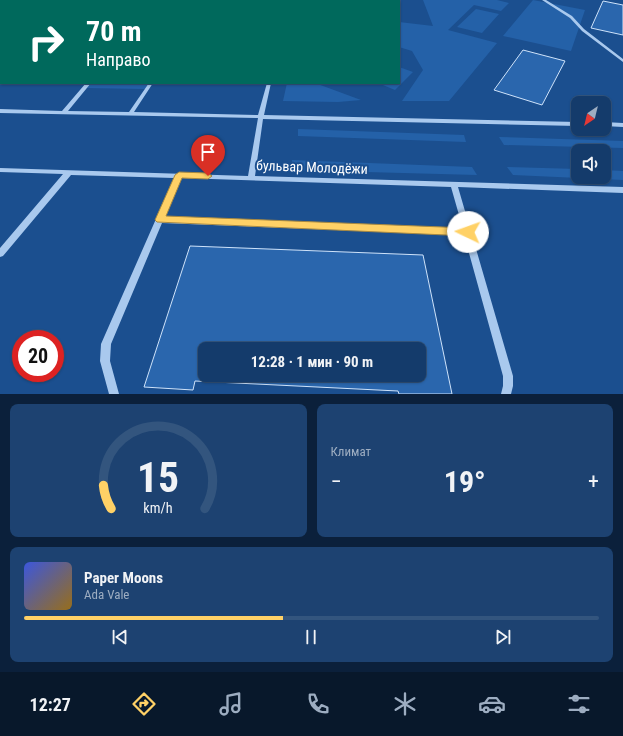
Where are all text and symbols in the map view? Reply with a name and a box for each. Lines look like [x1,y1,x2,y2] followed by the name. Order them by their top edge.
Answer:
[86,15,142,48] text: 70 m
[20,16,72,68] icon: right
[86,49,151,70] text: Направо
[571,96,611,136] north arrow
[571,96,611,184] map controls
[191,135,225,176] pin
[197,141,219,163] icon: arrive
[571,144,611,184] button: sound
[256,157,368,177] street label: бульвар Молодёжи
[447,211,489,253] position arrow
[12,330,64,382] speed limit sign: 20
[251,353,373,371] text: 12:28 · 1 мин · 90 m
[331,444,371,459] text: Климат
[137,452,179,501] text: 15
[444,464,486,499] text: 19°
[331,469,342,494] text: −
[588,469,599,494] text: +
[144,499,173,515] text: km/h
[84,569,163,587] text: Paper Moons
[84,587,129,602] text: Ada Vale
[109,626,131,648] icon: previous
[300,626,322,648] icon: pause
[492,626,514,648] icon: next
[130,690,158,718] icon: directions
[217,690,245,718] icon: music
[304,690,332,718] icon: phone
[391,690,419,718] icon: climate
[478,690,506,718] icon: car
[565,690,593,718] icon: filters
[30,694,71,715] text: 12:27

